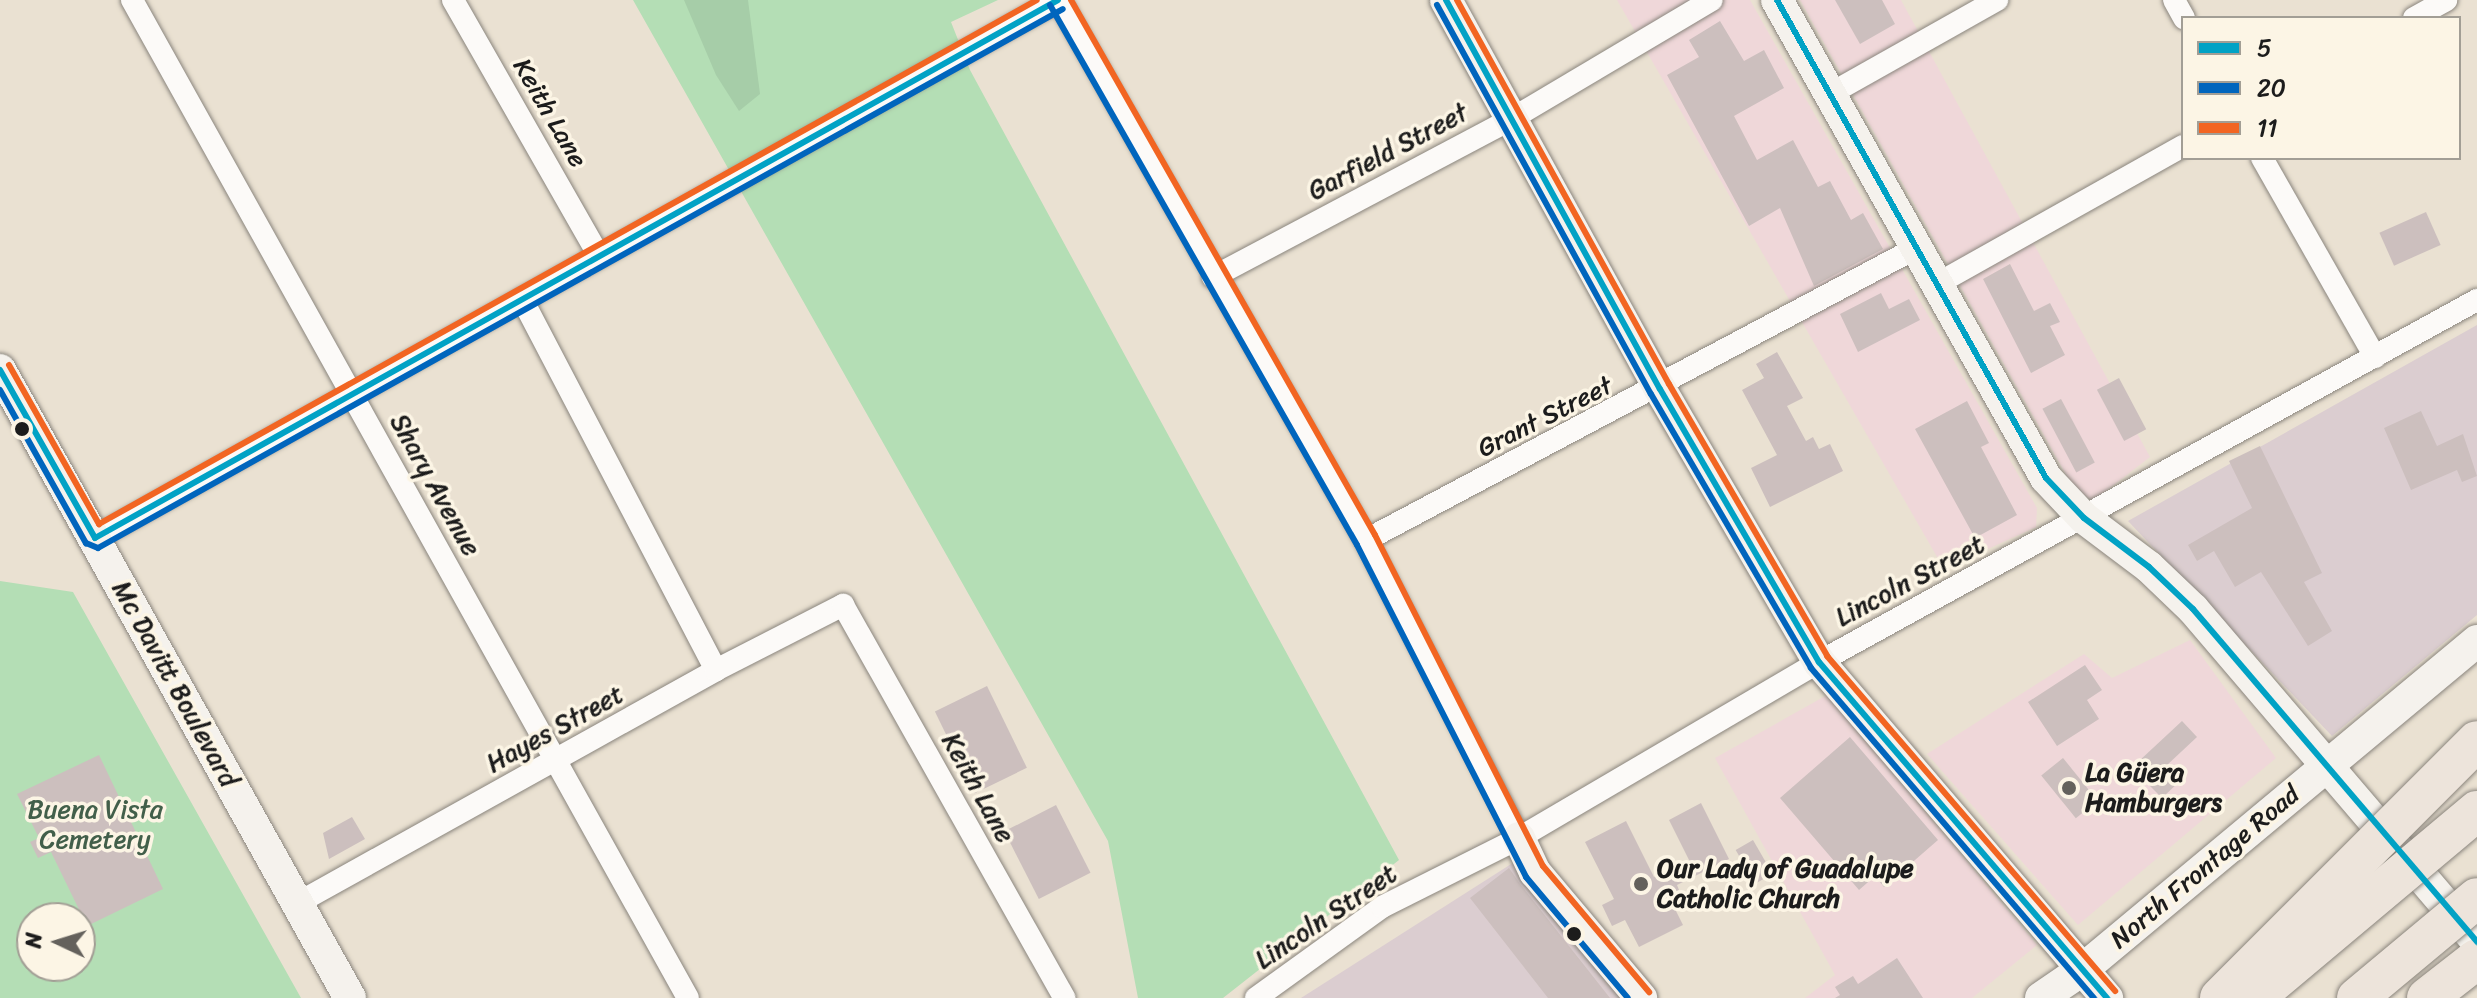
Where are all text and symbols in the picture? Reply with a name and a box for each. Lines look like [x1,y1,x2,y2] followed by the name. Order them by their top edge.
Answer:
[2181,16,2461,160] legend
[2257,27,2272,69] text: 5
[506,53,594,173] street label: Keith Lane
[2257,67,2286,109] text: 20
[1303,97,1473,207] street label: Garfield Street
[2257,107,2278,149] text: 11
[1473,370,1617,464] street label: Grant Street
[383,409,487,561] street label: Shary Avenue
[14,421,30,437] unlabelled marker
[1831,529,1989,633] street label: Lincoln Street
[106,576,244,792] street label: Mc Davitt Boulevard
[481,678,629,780] street label: Hayes Street
[935,728,1021,848] street label: Keith Lane
[2085,757,2222,818] place label: La Güera Hamburgers
[2060,779,2078,797] marker: La Güera Hamburgers
[2104,779,2306,955] street label: North Frontage Road
[27,794,163,856] park label: Buena Vista Cemetery
[1657,853,1914,914] place label: Our Lady of Guadalupe Catholic Church
[1250,858,1402,976] street label: Lincoln Street
[1632,875,1650,893] marker: Our Lady of Guadalupe Catholic Church
[16,902,96,982] north arrow
[1566,926,1582,942] unlabelled marker
[14,931,54,949] text: N

